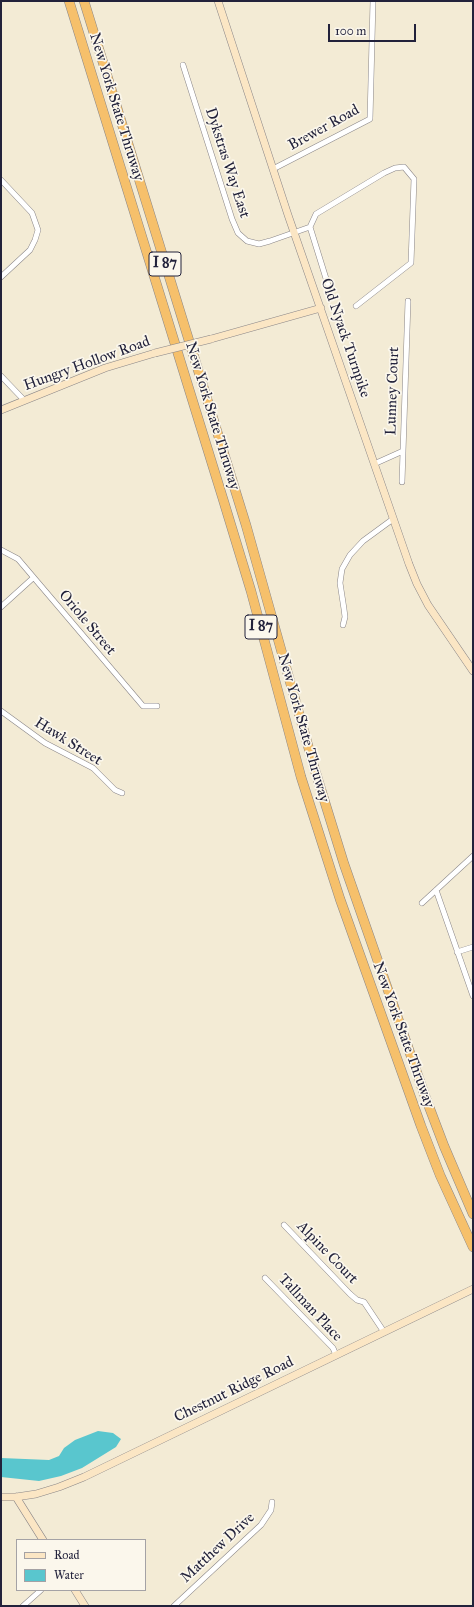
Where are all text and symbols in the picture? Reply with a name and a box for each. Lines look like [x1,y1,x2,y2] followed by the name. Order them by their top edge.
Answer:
[330,16,418,42] scale bar
[335,24,366,38] text: 100 m
[85,31,147,183] street label: New York State Thruway
[285,101,363,155] street label: Brewer Road
[201,106,253,220] street label: Dykstras Way East
[149,252,181,276] road number: I 87
[316,276,374,400] street label: Old Nyack Turnpike
[21,333,153,395] street label: Hungry Hollow Road
[181,340,243,492] street label: New York State Thruway
[382,346,404,436] street label: Lunney Court
[55,587,119,659] street label: Oriole Street
[245,615,277,639] road number: I 87
[273,652,333,804] street label: New York State Thruway
[31,714,105,770] street label: Hawk Street
[368,960,438,1110] street label: New York State Thruway
[293,1218,361,1288] street label: Alpine Court
[274,1271,346,1345] street label: Tallman Place
[171,1353,297,1427] street label: Chestnut Ridge Road
[177,1509,259,1587] street label: Matthew Drive
[16,1539,146,1591] legend
[54,1548,80,1562] text: Road
[54,1568,84,1582] text: Water

